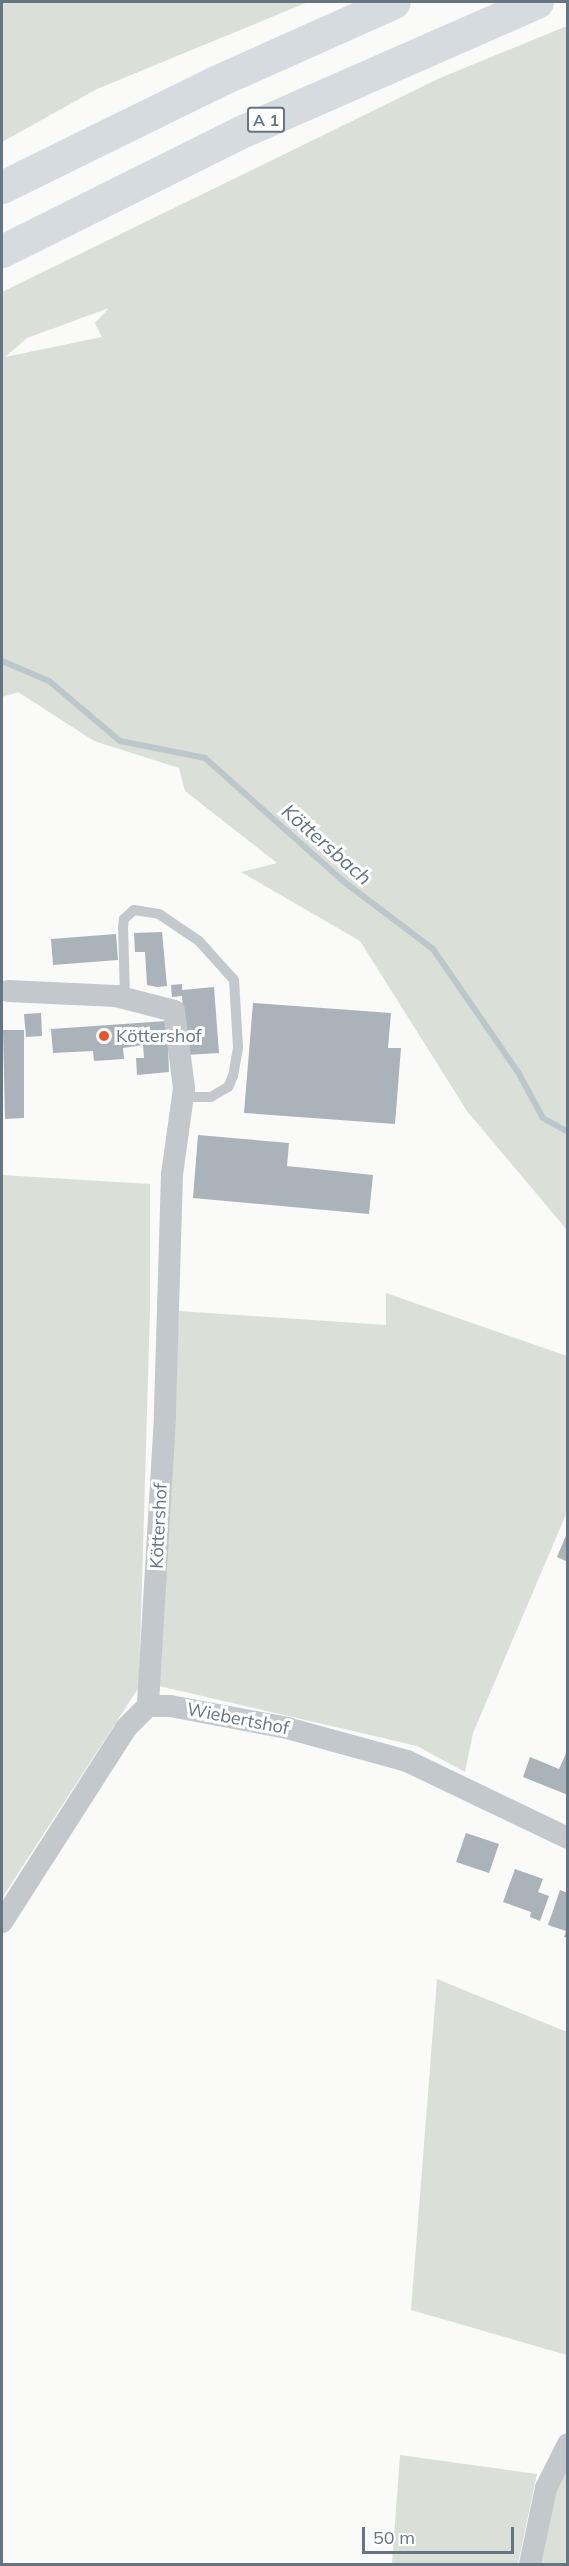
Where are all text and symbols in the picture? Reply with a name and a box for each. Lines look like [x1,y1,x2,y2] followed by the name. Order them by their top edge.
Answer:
[246,107,286,133] road number: A 1
[277,799,377,889] water label: Köttersbach
[116,1025,202,1047] place label: Köttershof
[97,1029,111,1043] marker: Köttershof
[146,1483,172,1569] street label: Köttershof
[185,1699,291,1739] street label: Wiebertshof
[365,2515,516,2553] scale bar
[373,2526,415,2549] text: 50 m

